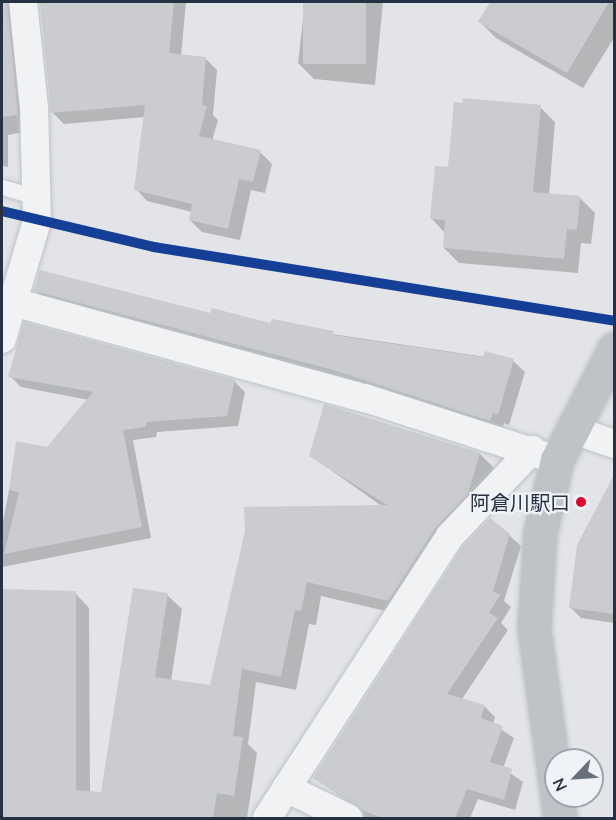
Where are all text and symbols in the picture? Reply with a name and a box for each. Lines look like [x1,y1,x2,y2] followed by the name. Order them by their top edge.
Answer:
[470,490,570,514] place label: 阿倉川駅口
[575,496,587,508] marker: 阿倉川駅口
[544,748,604,808] north arrow
[548,775,571,794] text: N

